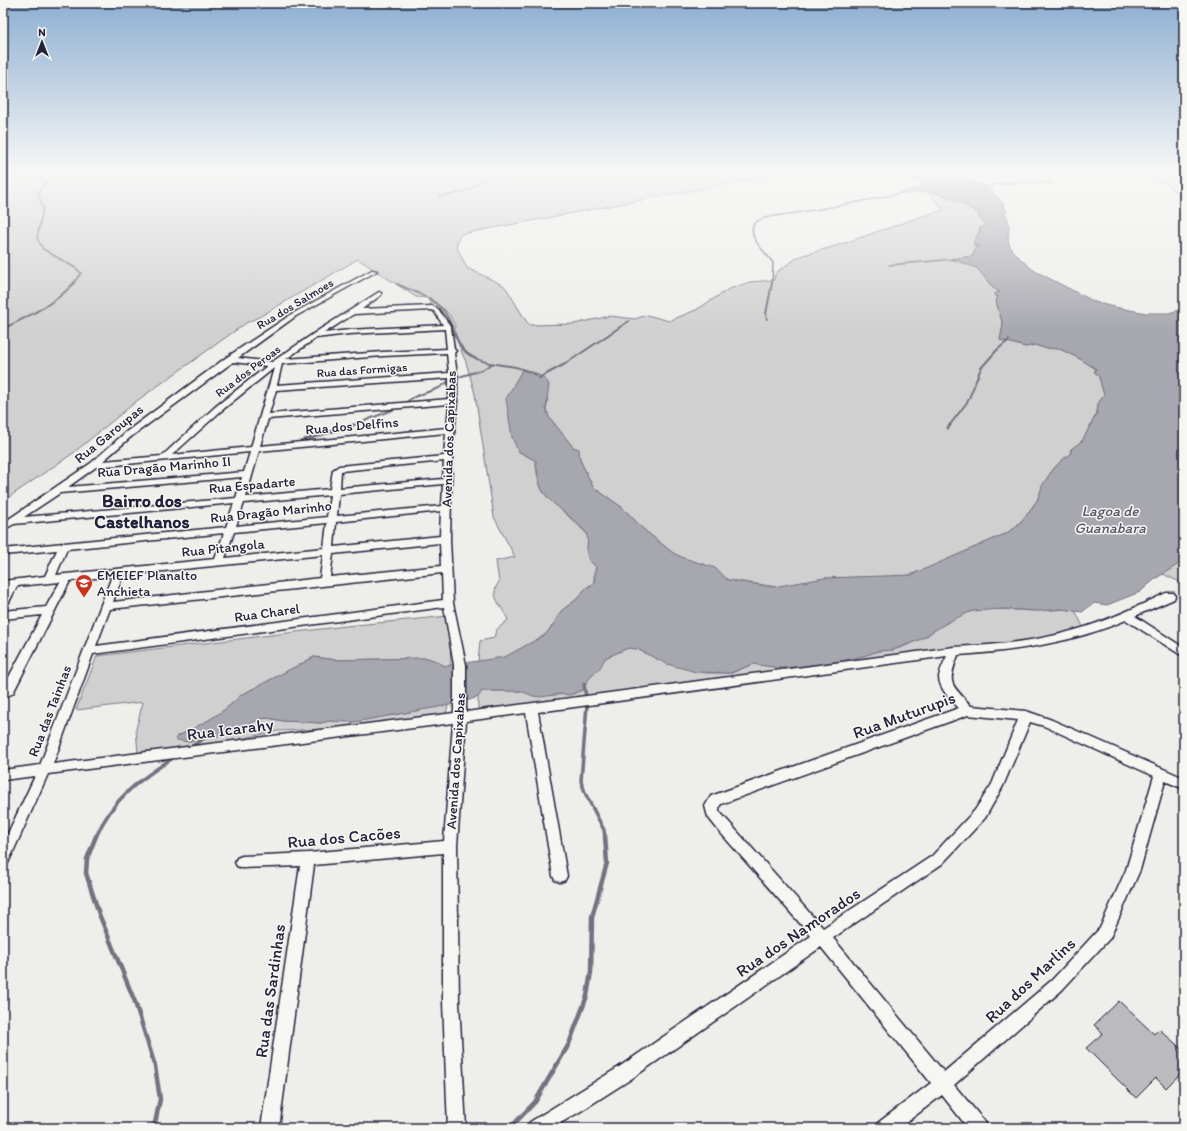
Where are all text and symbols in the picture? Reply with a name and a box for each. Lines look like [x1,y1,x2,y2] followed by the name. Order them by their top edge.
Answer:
[22,22,62,62] north arrow
[38,26,46,39] text: N
[254,276,336,332] street label: Rua dos Salmoes
[213,342,283,400] street label: Rua dos Peroas
[316,360,408,380] street label: Rua das Formigas
[438,370,460,508] street label: Avenida dos Capixabas
[71,401,147,467] street label: Rua Garoupas
[305,413,399,439] street label: Rua dos Delfins
[97,453,231,481] street label: Rua Dragão Marinho II
[208,473,296,497] street label: Rua Espadarte
[94,490,190,533] district label: Bairro dos Castelhanos
[210,497,332,527] street label: Rua Dragão Marinho
[1074,502,1146,537] water label: Lagoa de Guanabara
[181,535,266,561] street label: Rua Pitangola
[97,567,197,600] place label: EMEIEF Planalto Anchieta
[74,573,94,598] school or university icon: EMEIEF Planalto Anchieta
[233,600,301,626] street label: Rua Charel
[25,663,75,759] street label: Rua das Tainhas
[850,687,958,743] street label: Rua Muturupis
[443,692,469,830] street label: Avenida dos Capixabas
[185,714,275,744] street label: Rua Icarahy
[287,822,401,852] street label: Rua dos Cacões
[732,883,864,981] street label: Rua dos Namorados
[251,923,289,1059] street label: Rua das Sardinhas
[981,933,1079,1027] street label: Rua dos Marlins

